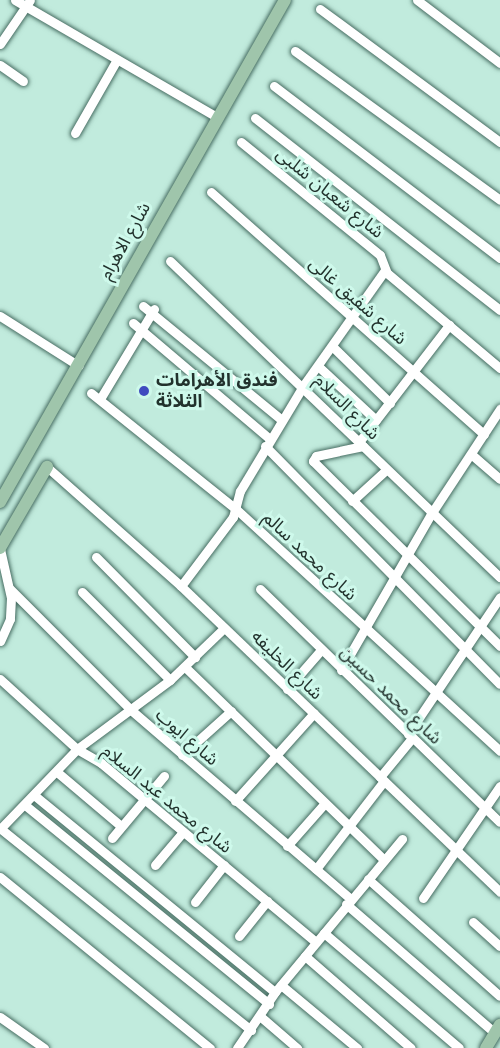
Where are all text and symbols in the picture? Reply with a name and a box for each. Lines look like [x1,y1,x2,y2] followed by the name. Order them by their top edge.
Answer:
[272,143,388,243] street label: شارع شعبان شلبى
[95,198,155,284] street label: شارع الاهرام
[305,253,411,349] street label: شارع شفيق غالى
[156,370,278,412] place label: فندق الأهرامات الثلاثة
[310,370,384,444] street label: شارع السلام
[137,384,151,398] marker: فندق الأهرامات الثلاثة
[258,507,362,605] street label: شارع محمد سالم
[247,626,327,704] street label: شارع الخليفه
[336,641,446,749] street label: شارع محمد حسين
[151,704,223,770] street label: شارع ايوب
[98,740,236,858] street label: شارع محمد عبد السلام

